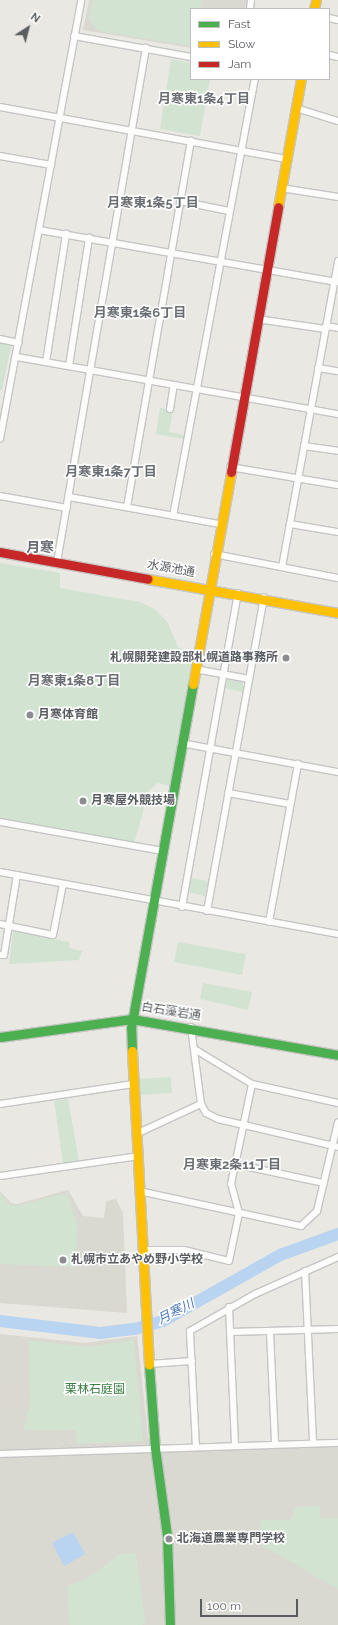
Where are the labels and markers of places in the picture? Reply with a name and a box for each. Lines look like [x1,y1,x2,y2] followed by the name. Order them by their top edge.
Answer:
[110,651,278,665] place label: 札幌開発建設部札幌道路事務所
[281,653,291,663] marker: 札幌開発建設部札幌道路事務所
[38,708,98,722] place label: 月寒体育館
[25,710,35,720] marker: 月寒体育館
[91,794,175,808] place label: 月寒屋外競技場
[78,796,88,806] marker: 月寒屋外競技場
[71,1253,203,1267] place label: 札幌市立あやめ野小学校
[58,1255,68,1265] marker: 札幌市立あやめ野小学校
[177,1532,285,1546] place label: 北海道農業専門学校
[164,1534,174,1544] marker: 北海道農業専門学校

